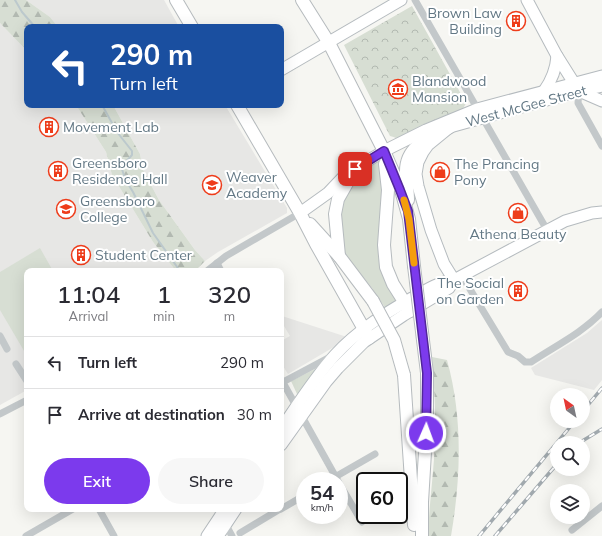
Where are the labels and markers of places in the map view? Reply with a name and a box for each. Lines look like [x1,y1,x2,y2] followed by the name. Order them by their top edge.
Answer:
[427,4,502,38] place label: Brown Law Building
[505,10,527,32] building icon: Brown Law Building
[412,72,486,106] place label: Blandwood Mansion
[387,78,409,100] museum icon: Blandwood Mansion
[38,116,60,138] building icon: Movement Lab
[63,118,159,136] place label: Movement Lab
[338,152,372,186] pin
[72,154,168,188] place label: Greensboro Residence Hall
[454,155,539,189] place label: The Prancing Pony
[47,160,69,182] building icon: Greensboro Residence Hall
[429,161,451,183] shop icon: The Prancing Pony
[226,168,288,202] place label: Weaver Academy
[201,174,223,196] school or university icon: Weaver Academy
[80,192,155,226] place label: Greensboro College
[55,198,77,220] school or university icon: Greensboro College
[507,202,529,224] shop icon: Athena Beauty
[469,225,567,243] place label: Athena Beauty
[70,244,92,266] building icon: Student Center
[95,246,193,264] place label: Student Center
[436,274,504,308] place label: The Social on Garden
[507,280,529,302] building icon: The Social on Garden

